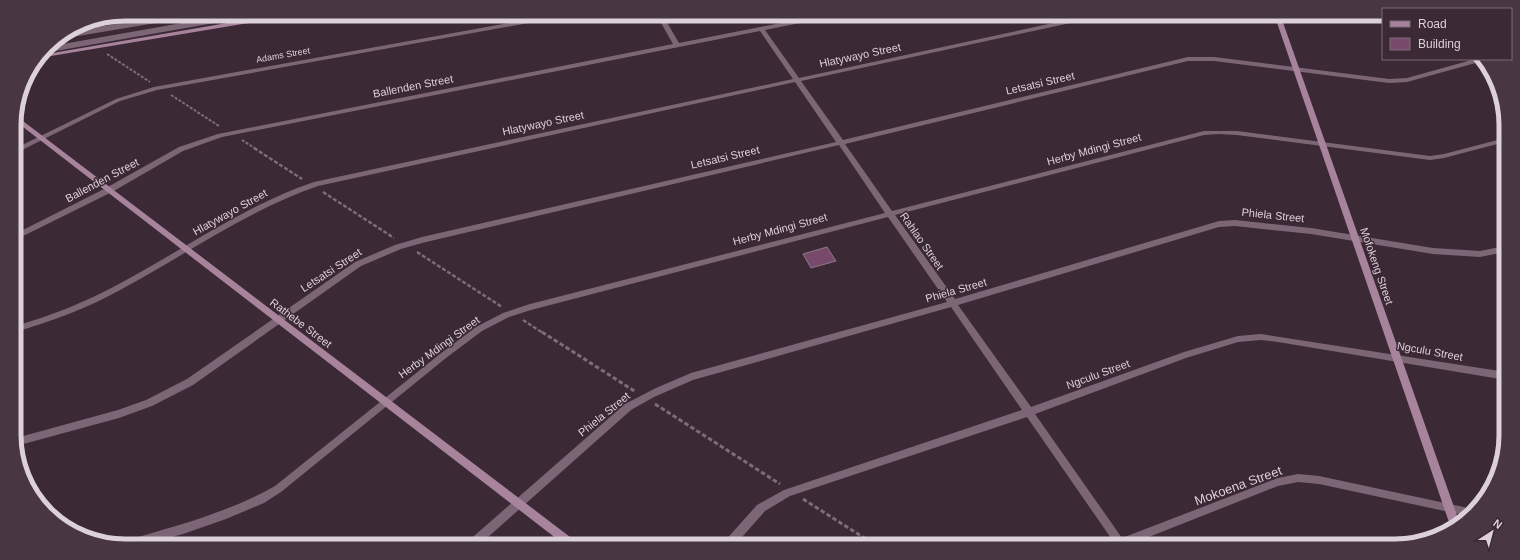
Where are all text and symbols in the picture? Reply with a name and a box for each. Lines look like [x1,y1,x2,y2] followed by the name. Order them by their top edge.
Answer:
[1382,8,1512,60] legend
[1418,17,1447,31] text: Road
[1418,37,1461,51] text: Building
[818,40,902,70] street label: Hlatywayo Street
[255,45,311,65] street label: Adams Street
[1004,69,1076,97] street label: Letsatsi Street
[372,72,454,100] street label: Ballenden Street
[501,108,585,138] street label: Hlatywayo Street
[1045,131,1143,167] street label: Herby Mdingi Street
[689,143,761,171] street label: Letsatsi Street
[63,156,141,204] street label: Ballenden Street
[191,187,269,237] street label: Hlatywayo Street
[1241,206,1305,224] street label: Phiela Street
[898,210,946,272] street label: Rahlao Street
[731,211,829,247] street label: Herby Mdingi Street
[1358,226,1396,306] street label: Mofokeng Street
[298,246,364,294] street label: Letsatsi Street
[924,276,988,304] street label: Phiela Street
[268,296,334,350] street label: Rathebe Street
[396,314,482,380] street label: Herby Mdingi Street
[1396,339,1464,363] street label: Ngculu Street
[1065,357,1131,391] street label: Ngculu Street
[576,390,632,438] street label: Phiela Street
[1192,463,1284,508] street label: Mokoena Street
[1472,512,1512,552] north arrow
[1491,517,1505,531] text: N

